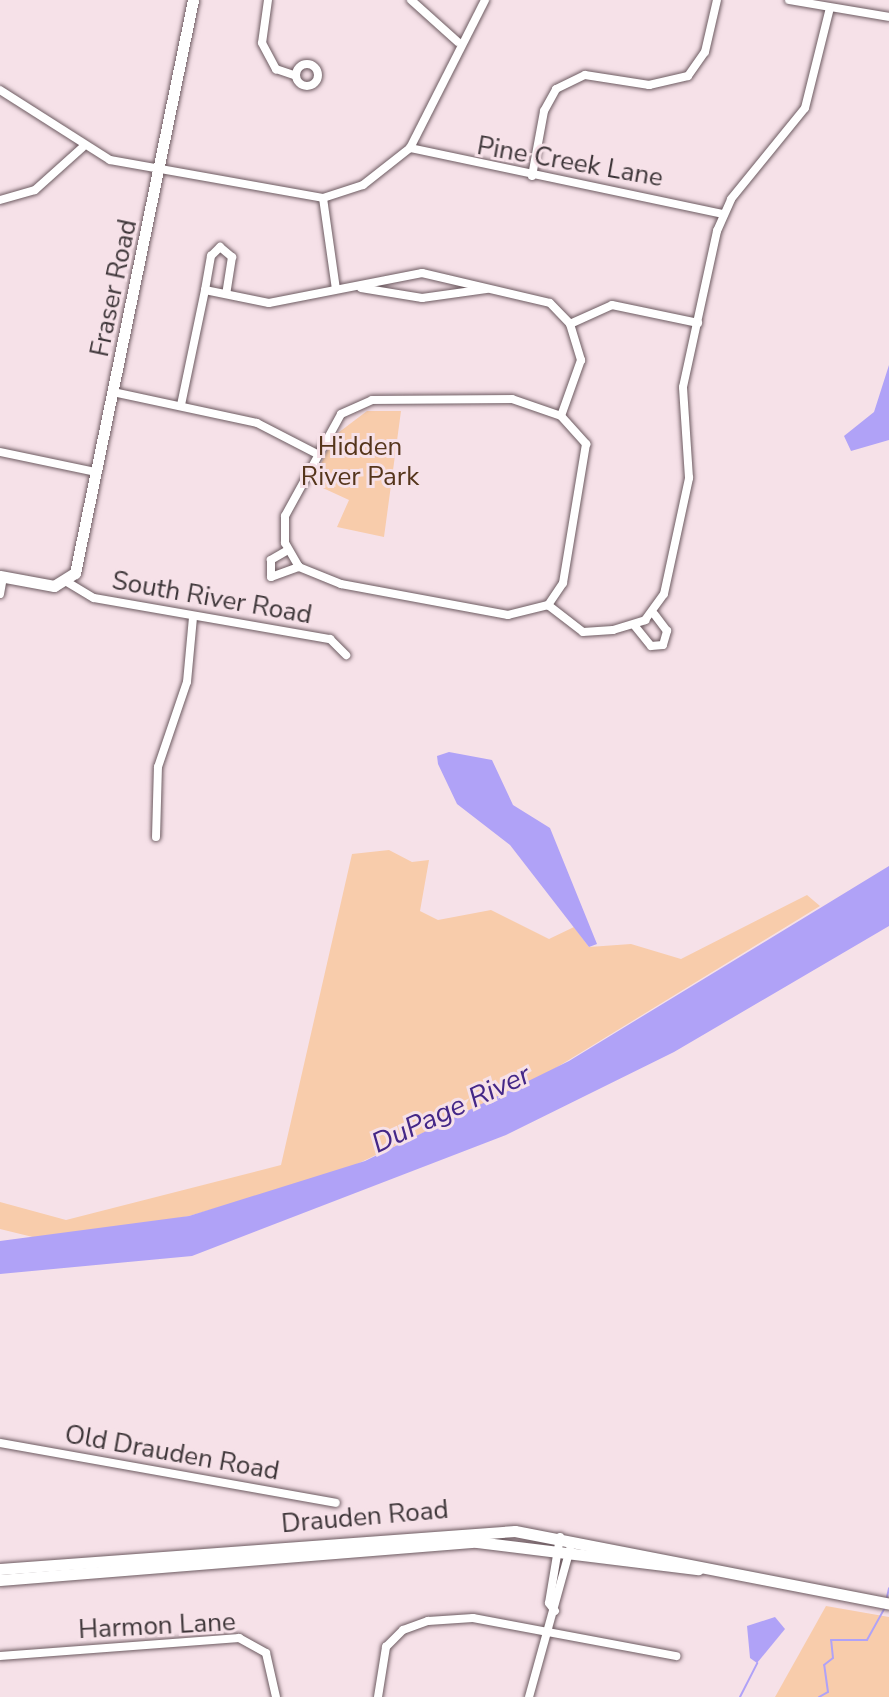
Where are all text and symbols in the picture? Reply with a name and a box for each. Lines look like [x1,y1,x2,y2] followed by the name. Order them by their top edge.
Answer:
[475,130,665,194] street label: Pine Creek Lane
[84,216,144,360] street label: Fraser Road
[301,431,419,492] park label: Hidden River Park
[110,565,314,631] street label: South River Road
[366,1058,536,1160] water label: DuPage River
[62,1419,282,1487] street label: Old Drauden Road
[280,1494,450,1540] street label: Drauden Road
[78,1606,236,1646] street label: Harmon Lane

